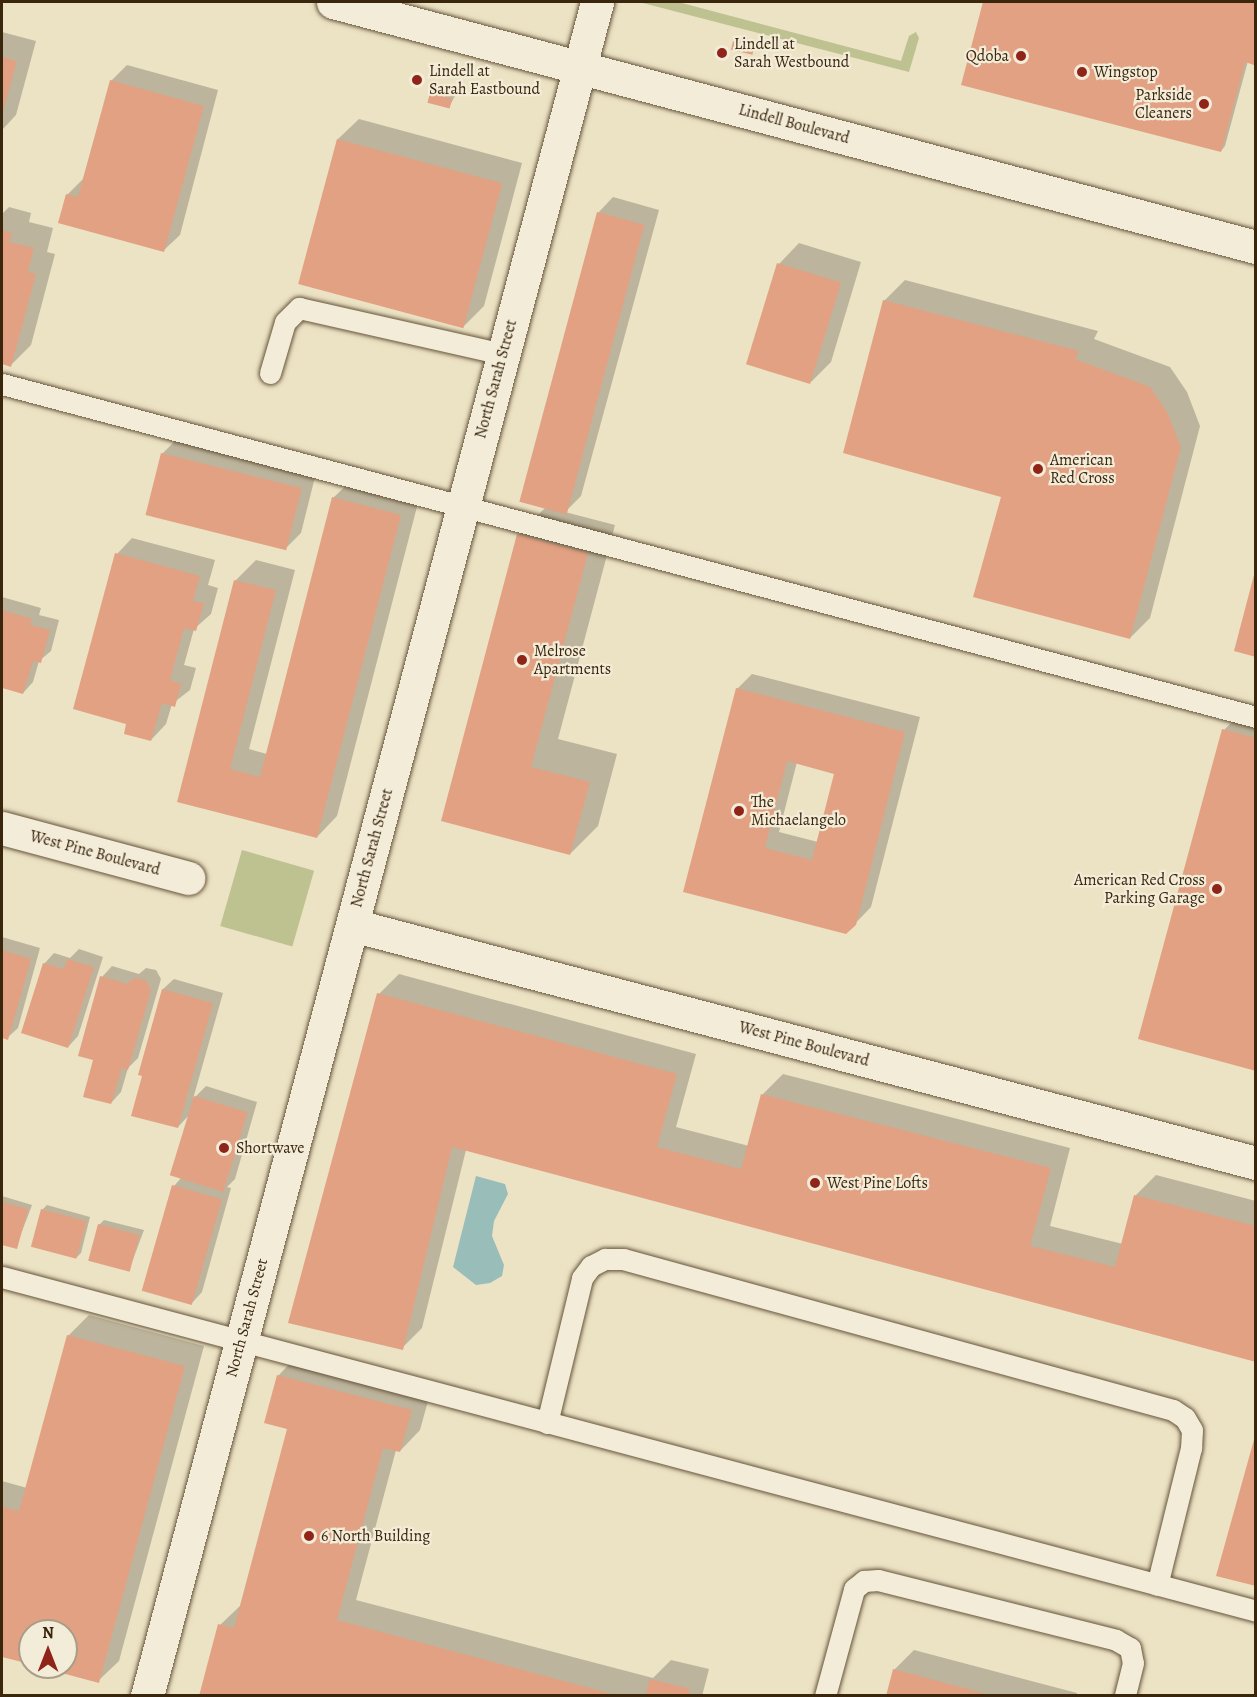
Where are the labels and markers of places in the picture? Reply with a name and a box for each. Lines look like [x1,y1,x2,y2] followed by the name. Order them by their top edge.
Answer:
[734,34,849,72] place label: Lindell at Sarah Westbound
[715,46,729,60] marker: Lindell at Sarah Westbound
[966,46,1009,66] place label: Qdoba
[1014,49,1028,63] marker: Qdoba
[429,61,540,99] place label: Lindell at Sarah Eastbound
[1094,62,1158,82] place label: Wingstop
[1075,65,1089,79] marker: Wingstop
[410,73,424,87] marker: Lindell at Sarah Eastbound
[1135,85,1192,123] place label: Parkside Cleaners
[1197,97,1211,111] marker: Parkside Cleaners
[1050,450,1115,488] place label: American Red Cross
[1031,462,1045,476] marker: American Red Cross
[534,641,611,679] place label: Melrose Apartments
[515,653,529,667] marker: Melrose Apartments
[751,792,846,830] place label: The Michaelangelo
[732,804,746,818] marker: The Michaelangelo
[1074,870,1205,908] place label: American Red Cross Parking Garage
[1210,882,1224,896] marker: American Red Cross Parking Garage
[236,1138,304,1158] place label: Shortwave
[217,1141,231,1155] marker: Shortwave
[827,1173,928,1193] place label: West Pine Lofts
[808,1176,822,1190] marker: West Pine Lofts
[321,1526,430,1546] place label: 6 North Building
[302,1529,316,1543] marker: 6 North Building

